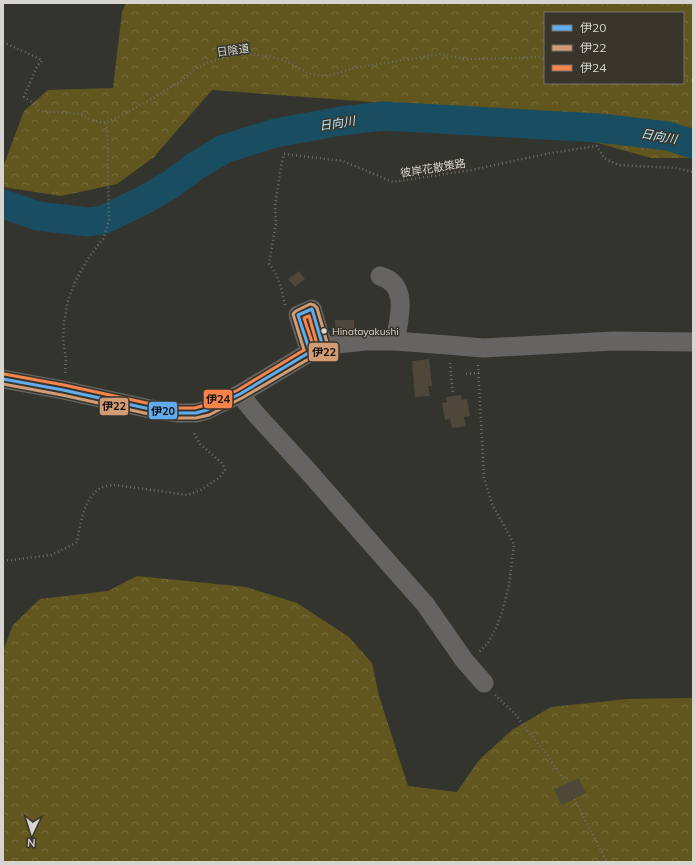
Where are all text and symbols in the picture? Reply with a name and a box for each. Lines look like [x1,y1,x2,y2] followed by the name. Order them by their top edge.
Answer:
[544,12,684,84] legend
[580,20,606,35] text: 伊20
[580,40,606,55] text: 伊22
[216,41,250,59] street label: 日陰道
[580,60,606,75] text: 伊24
[318,112,358,133] water label: 日向川
[640,125,680,147] water label: 日向川
[399,156,467,180] street label: 彼岸花散策路
[332,325,399,338] place label: Hinatayakushi
[319,326,329,336] marker: Hinatayakushi
[308,342,339,362] line badge: 伊22
[312,345,336,359] text: 伊22
[203,389,233,409] line badge: 伊24
[206,392,230,406] text: 伊24
[99,397,129,416] line badge: 伊22
[102,399,126,413] text: 伊22
[148,401,178,420] line badge: 伊20
[151,404,175,418] text: 伊20
[12,813,52,853] north arrow
[27,836,36,850] text: N

